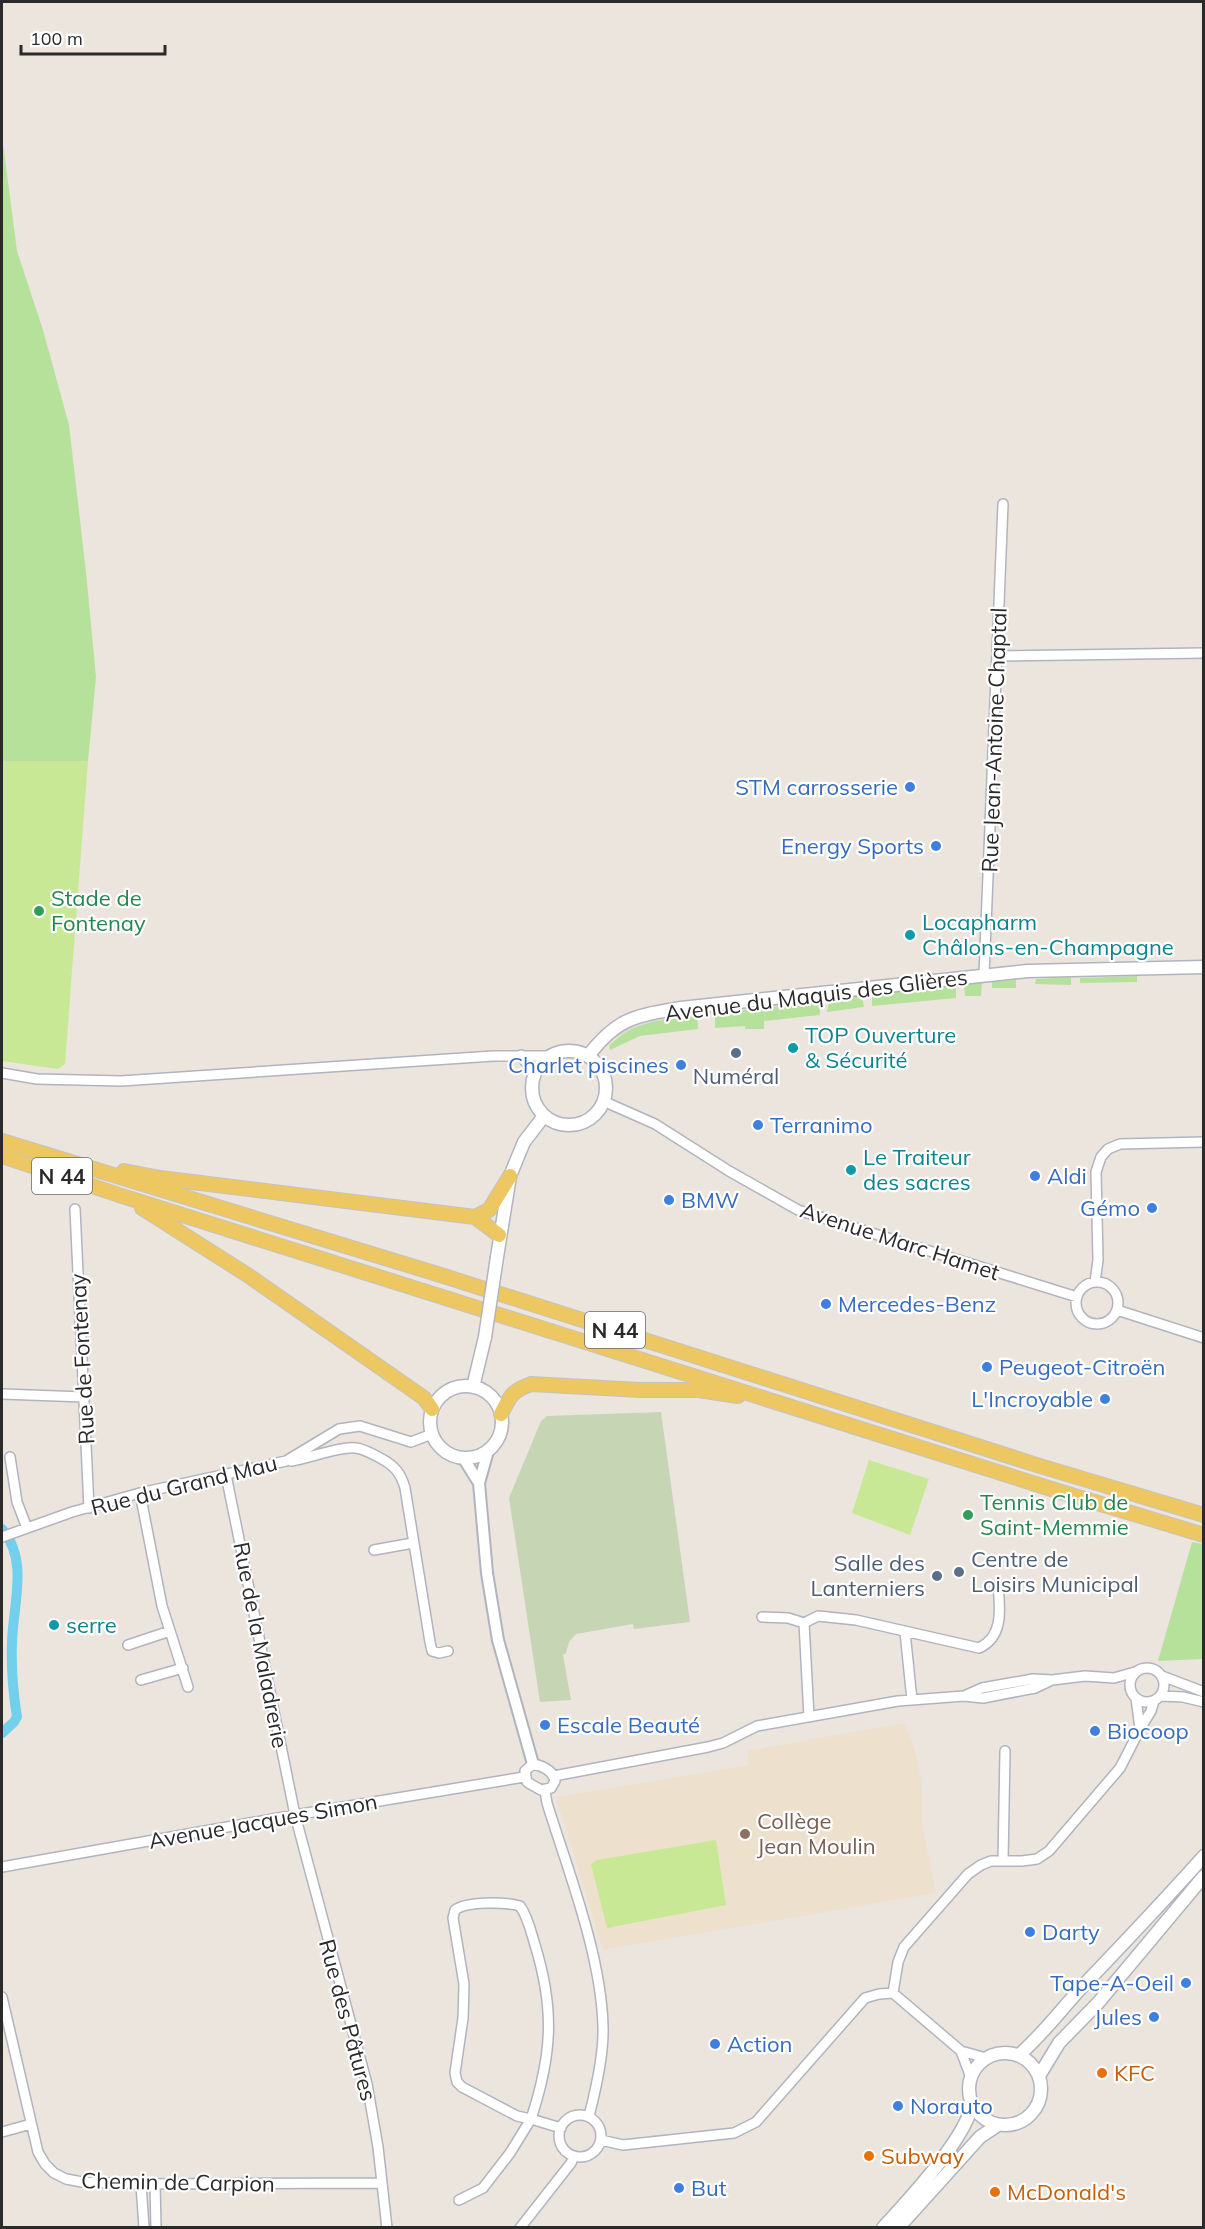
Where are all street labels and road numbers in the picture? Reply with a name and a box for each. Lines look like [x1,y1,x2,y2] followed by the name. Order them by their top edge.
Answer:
[975,607,1013,873] street label: Rue Jean-Antoine Chaptal
[663,963,969,1027] street label: Avenue du Maquis des Glières
[32,1158,92,1194] road number: N 44
[797,1196,1003,1287] street label: Avenue Marc Hamet
[64,1272,100,1445] street label: Rue de Fontenay
[585,1312,645,1348] road number: N 44
[88,1448,280,1522] street label: Rue du Grand Mau
[227,1540,295,1750] street label: Rue de la Maladrerie
[146,1787,380,1855] street label: Avenue Jacques Simon
[313,1936,383,2104] street label: Rue des Pâtures
[81,2166,275,2198] street label: Chemin de Carpion

